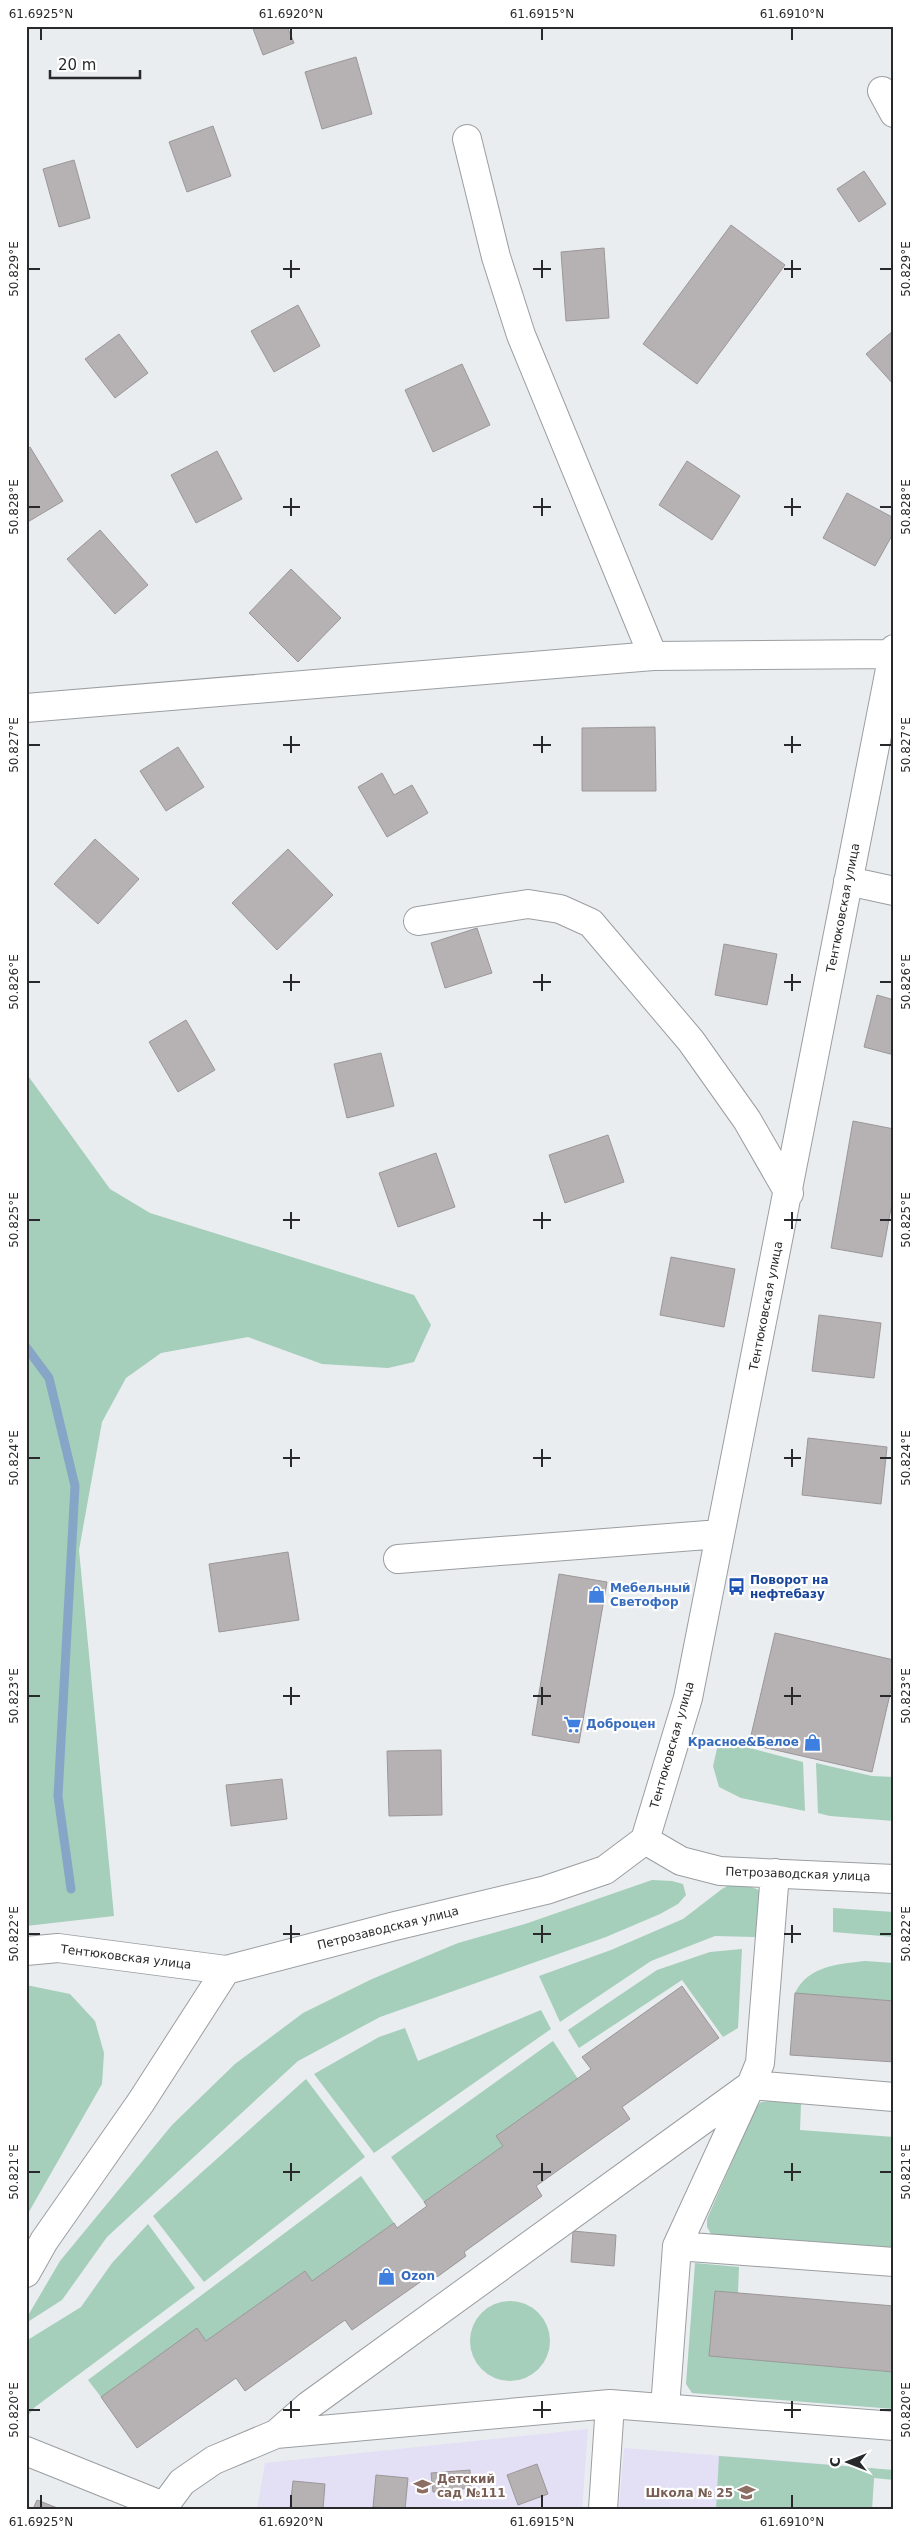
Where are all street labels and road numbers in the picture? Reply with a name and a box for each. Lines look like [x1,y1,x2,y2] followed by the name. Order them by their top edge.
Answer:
[823,842,862,975] street label: Тентюковская улица
[746,1240,785,1373] street label: Тентюковская улица
[647,1680,697,1811] street label: Тентюковская улица
[725,1864,871,1884] street label: Петрозаводская улица
[316,1904,460,1952] street label: Петрозаводская улица
[59,1942,192,1972] street label: Тентюковская улица

